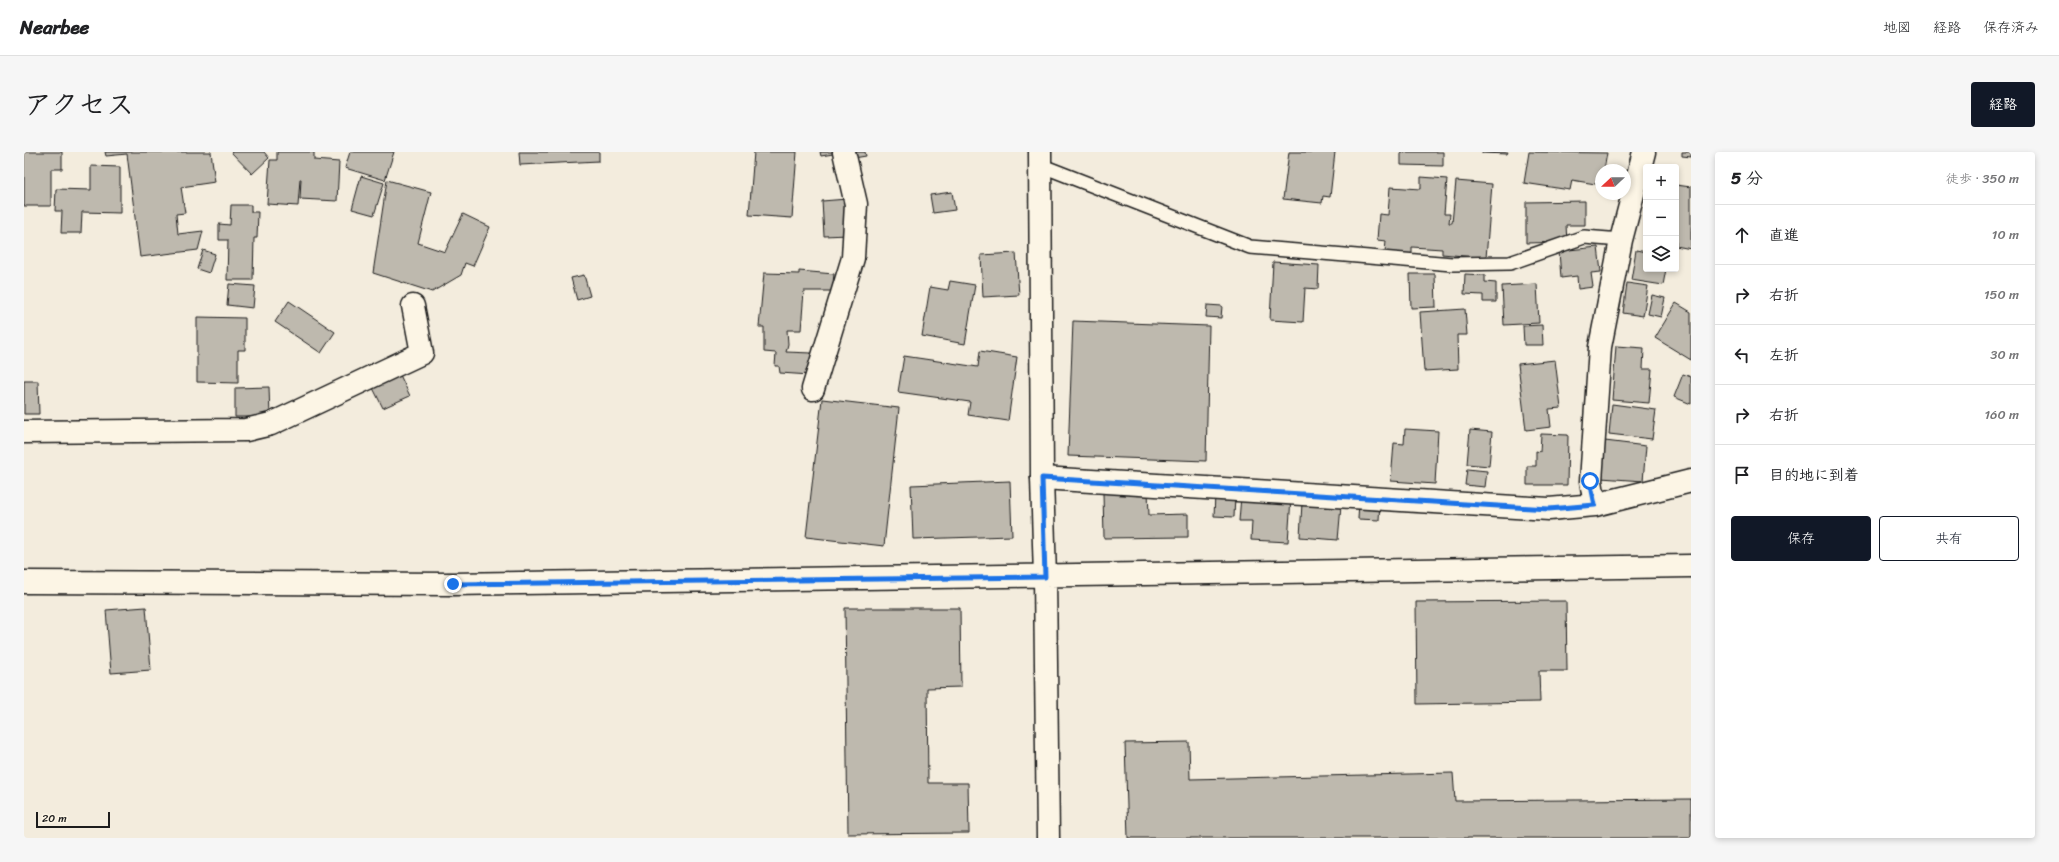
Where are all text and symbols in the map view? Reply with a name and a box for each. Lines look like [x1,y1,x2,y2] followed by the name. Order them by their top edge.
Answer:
[20,11,89,44] text: Nearbee
[1883,15,1911,40] text: 地図
[1933,15,1961,40] text: 経路
[1983,15,2039,40] text: 保存済み
[24,80,134,129] text: アクセス
[1971,82,2035,127] button: 経路
[1731,163,1763,193] text: 5 分
[1595,164,1631,200] north arrow
[1643,164,1679,272] map controls
[1643,164,1679,200] button: +
[1946,167,2019,190] text: 徒歩 · 350 m
[1643,200,1679,236] button: −
[1769,222,1799,248] text: 直進
[1992,223,2019,246] text: 10 m
[1731,224,1753,246] icon: ahead
[1643,236,1679,272] button: layers
[1769,282,1799,308] text: 右折
[1984,283,2019,306] text: 150 m
[1731,284,1753,306] icon: right
[1769,342,1799,368] text: 左折
[1990,343,2019,366] text: 30 m
[1731,344,1753,366] icon: left
[1769,402,1799,428] text: 右折
[1984,403,2019,426] text: 160 m
[1731,404,1753,426] icon: right
[1769,462,1859,488] text: 目的地に到着
[1731,464,1753,486] icon: arrive
[1581,472,1599,490] route start
[1731,516,1871,561] button: 保存
[1879,516,2019,561] button: 共有
[444,575,462,593] route end
[42,809,67,828] text: 20 m
[36,810,110,829] scale bar

